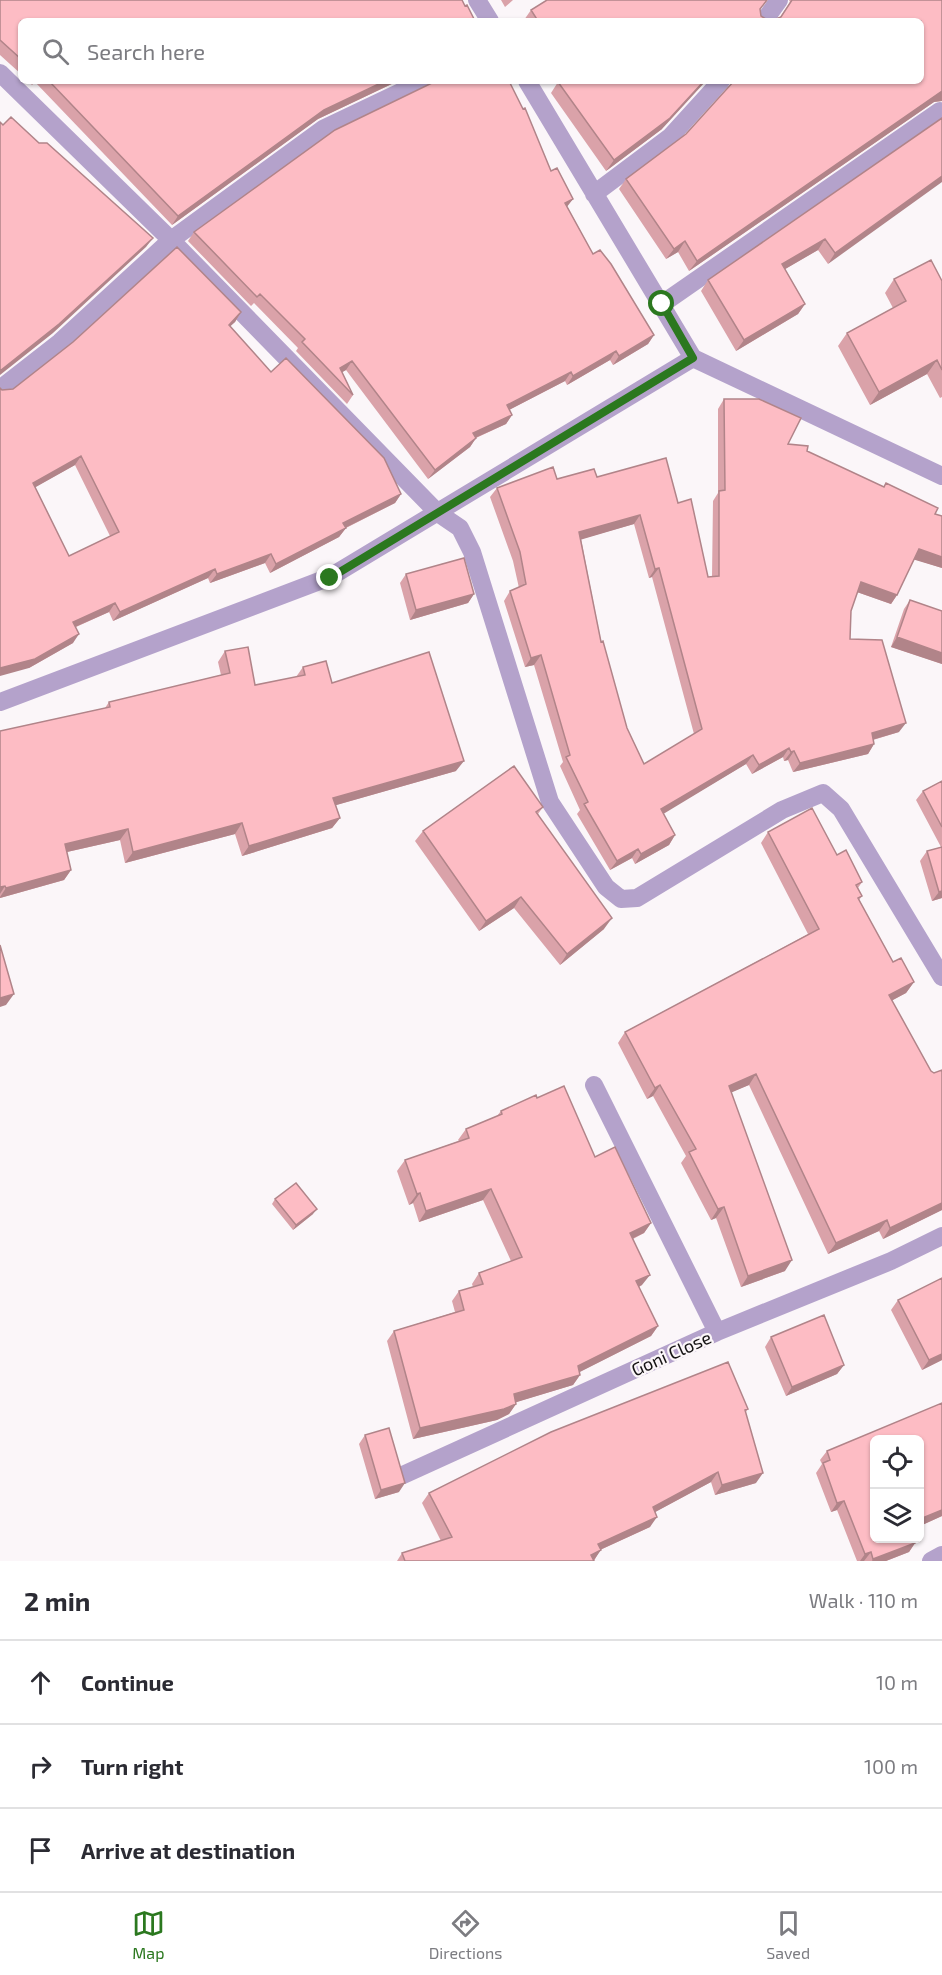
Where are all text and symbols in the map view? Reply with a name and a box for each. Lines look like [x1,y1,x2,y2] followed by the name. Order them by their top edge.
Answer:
[18,18,924,84] search box
[39,35,72,68] icon: search
[87,38,205,64] text: Search here
[648,290,674,316] route start
[316,564,342,590] route end
[628,1326,714,1380] street label: Goni Close
[870,1435,924,1543] map controls
[870,1435,924,1489] button: locate
[870,1489,924,1543] button: layers
[24,1585,90,1616] text: 2 min
[809,1588,918,1612] text: Walk · 110 m
[24,1666,57,1699] icon: ahead
[81,1669,174,1695] text: Continue
[876,1670,918,1694] text: 10 m
[24,1750,57,1783] icon: right
[81,1753,183,1779] text: Turn right
[864,1754,918,1778] text: 100 m
[24,1834,57,1867] icon: arrive
[81,1837,295,1863] text: Arrive at destination
[132,1907,165,1962] tab: Map
[429,1907,502,1962] tab: Directions
[766,1907,810,1962] tab: Saved

